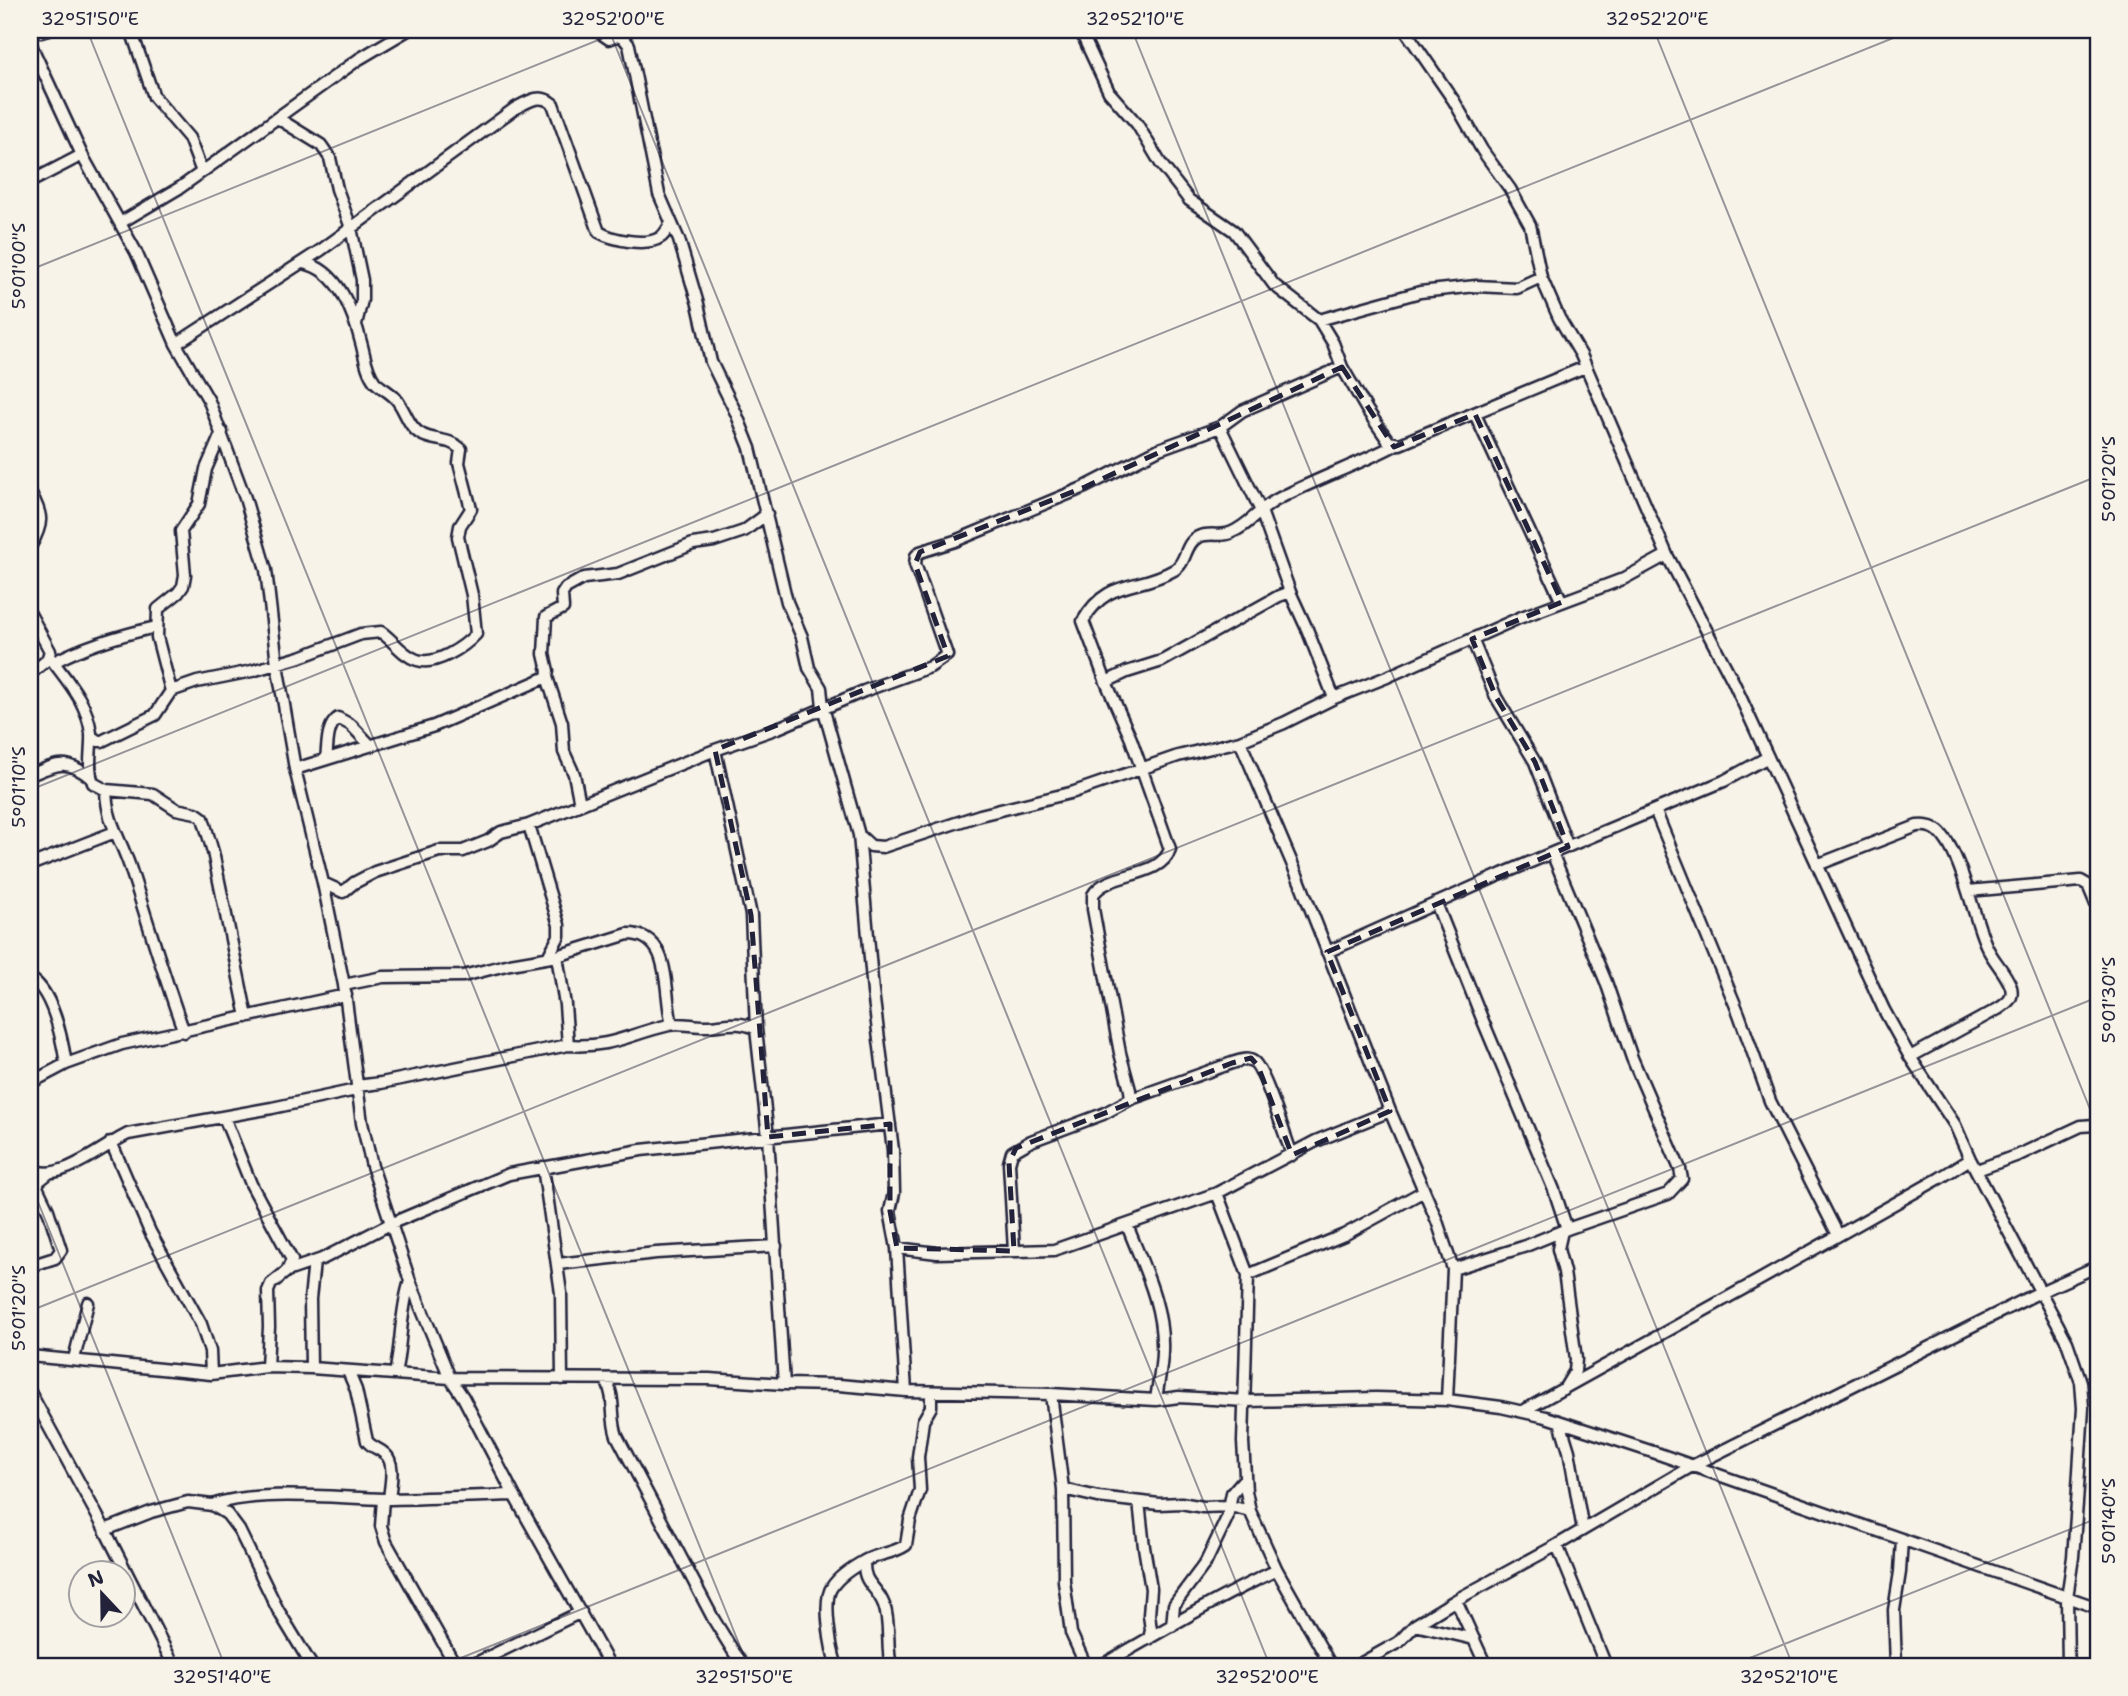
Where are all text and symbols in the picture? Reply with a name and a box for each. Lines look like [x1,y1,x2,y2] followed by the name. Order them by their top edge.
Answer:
[41,7,139,31] text: 32°51'50"E
[561,7,665,31] text: 32°52'00"E
[1086,7,1184,31] text: 32°52'10"E
[1605,7,1709,31] text: 32°52'20"E
[7,223,31,309] text: 5°01'00"S
[2097,436,2121,522] text: 5°01'20"S
[7,746,31,828] text: 5°01'10"S
[2097,957,2121,1043] text: 5°01'30"S
[7,1265,31,1351] text: 5°01'20"S
[2097,1478,2121,1564] text: 5°01'40"S
[66,1560,136,1630] north arrow
[84,1564,107,1593] text: N
[173,1665,271,1689] text: 32°51'40"E
[695,1665,793,1689] text: 32°51'50"E
[1215,1665,1319,1689] text: 32°52'00"E
[1740,1665,1838,1689] text: 32°52'10"E

